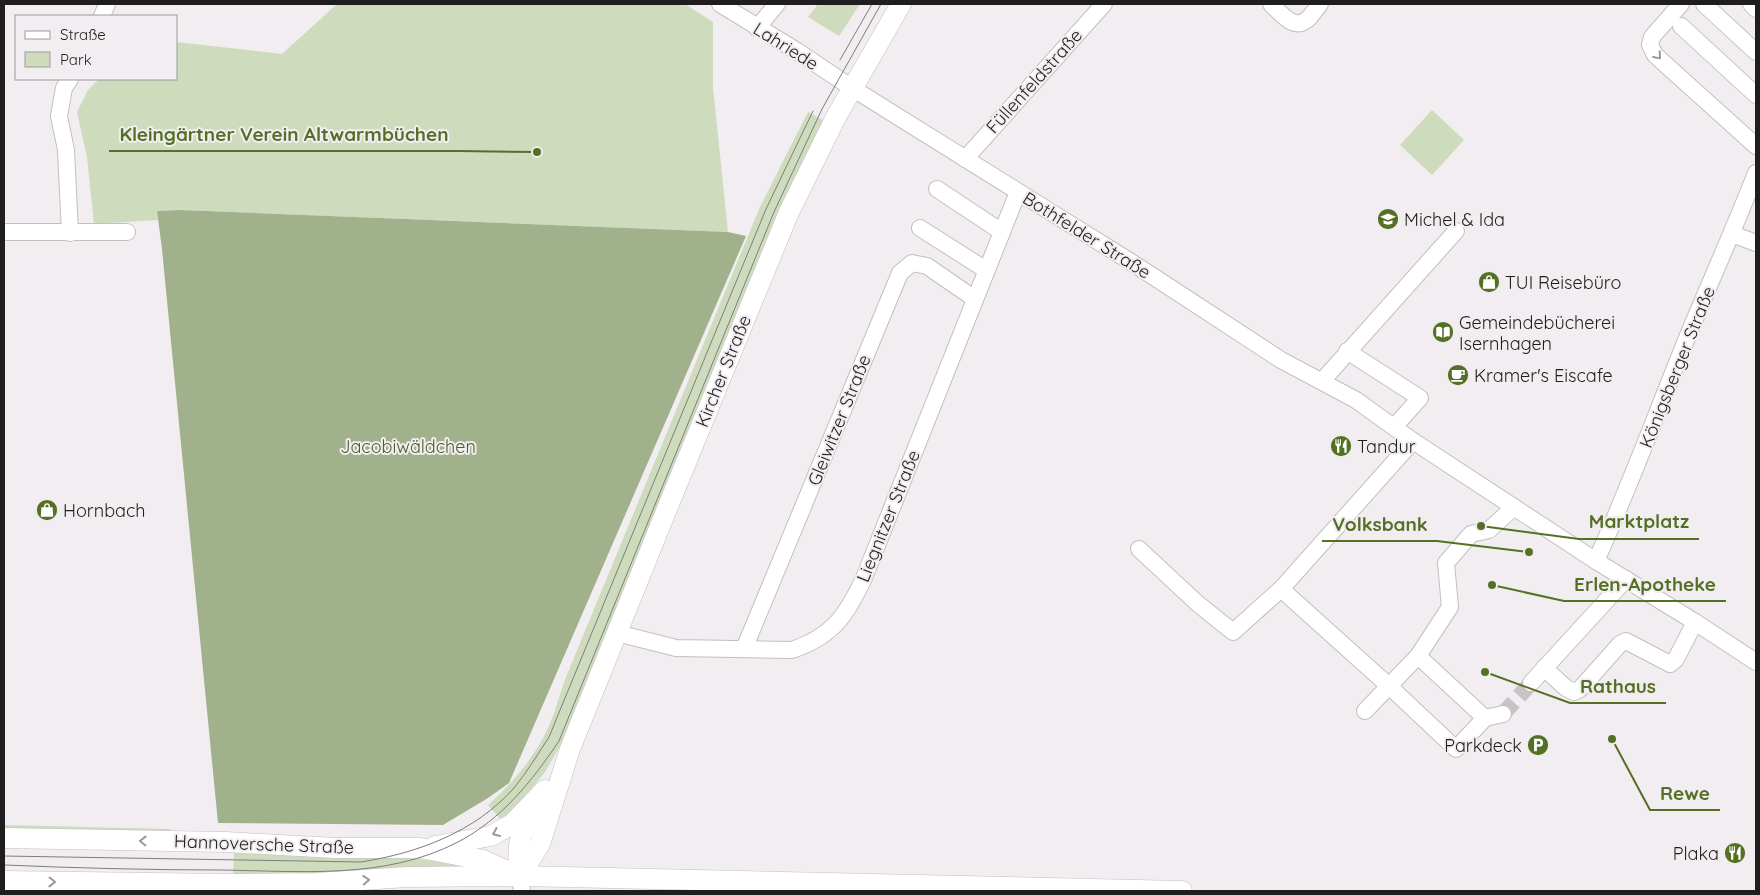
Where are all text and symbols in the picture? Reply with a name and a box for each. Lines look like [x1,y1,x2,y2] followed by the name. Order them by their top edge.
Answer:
[15,15,178,80] legend
[749,17,823,75] street label: Lahriede
[981,24,1087,138] street label: Füllenfeldstraße
[60,25,106,44] text: Straße
[60,50,92,69] text: Park
[1652,50,1661,59] one-way arrow
[109,117,458,151] callout: Kleingärtner Verein Altwarmbüchen
[119,122,449,146] text: Kleingärtner Verein Altwarmbüchen
[1019,186,1155,284] street label: Bothfelder Straße
[1376,207,1400,231] school or university icon: Michel & Ida
[1404,208,1505,231] place label: Michel & Ida
[1477,270,1501,294] shop icon: TUI Reisebüro
[1505,271,1621,294] place label: TUI Reisebüro
[1634,283,1720,451] street label: Königsberger Straße
[1459,311,1615,355] place label: Gemeindebücherei Isernhagen
[690,312,756,430] street label: Kircher Straße
[1431,320,1455,344] library icon: Gemeindebücherei Isernhagen
[802,351,876,489] street label: Gleiwitzer Straße
[1446,363,1470,387] cafe icon: Kramer's Eiscafe
[1474,364,1613,387] place label: Kramer's Eiscafe
[1329,434,1353,458] restaurant icon: Tandur
[340,435,476,458] park label: Jacobiwäldchen
[1357,435,1416,458] place label: Tandur
[851,447,925,585] street label: Liegnitzer Straße
[35,498,59,522] shop icon: Hornbach
[63,499,146,522] place label: Hornbach
[1579,505,1699,539] callout: Marktplatz
[1322,507,1437,541] callout: Volksbank
[1589,509,1689,533] text: Marktplatz
[1332,512,1428,536] text: Volksbank
[1564,567,1726,601] callout: Erlen-Apotheke
[1574,572,1716,596] text: Erlen-Apotheke
[1570,669,1666,703] callout: Rathaus
[1580,674,1656,698] text: Rathaus
[1526,733,1550,757] parking icon: Parkdeck
[1444,734,1522,757] place label: Parkdeck
[1650,776,1720,810] callout: Rewe
[1660,781,1710,805] text: Rewe
[492,827,501,837] one-way arrow
[174,829,354,859] street label: Hannoversche Straße
[139,835,147,846] one-way arrow
[1723,841,1747,865] restaurant icon: Plaka
[1673,842,1719,865] place label: Plaka
[362,875,370,886] one-way arrow
[49,877,57,887] one-way arrow

